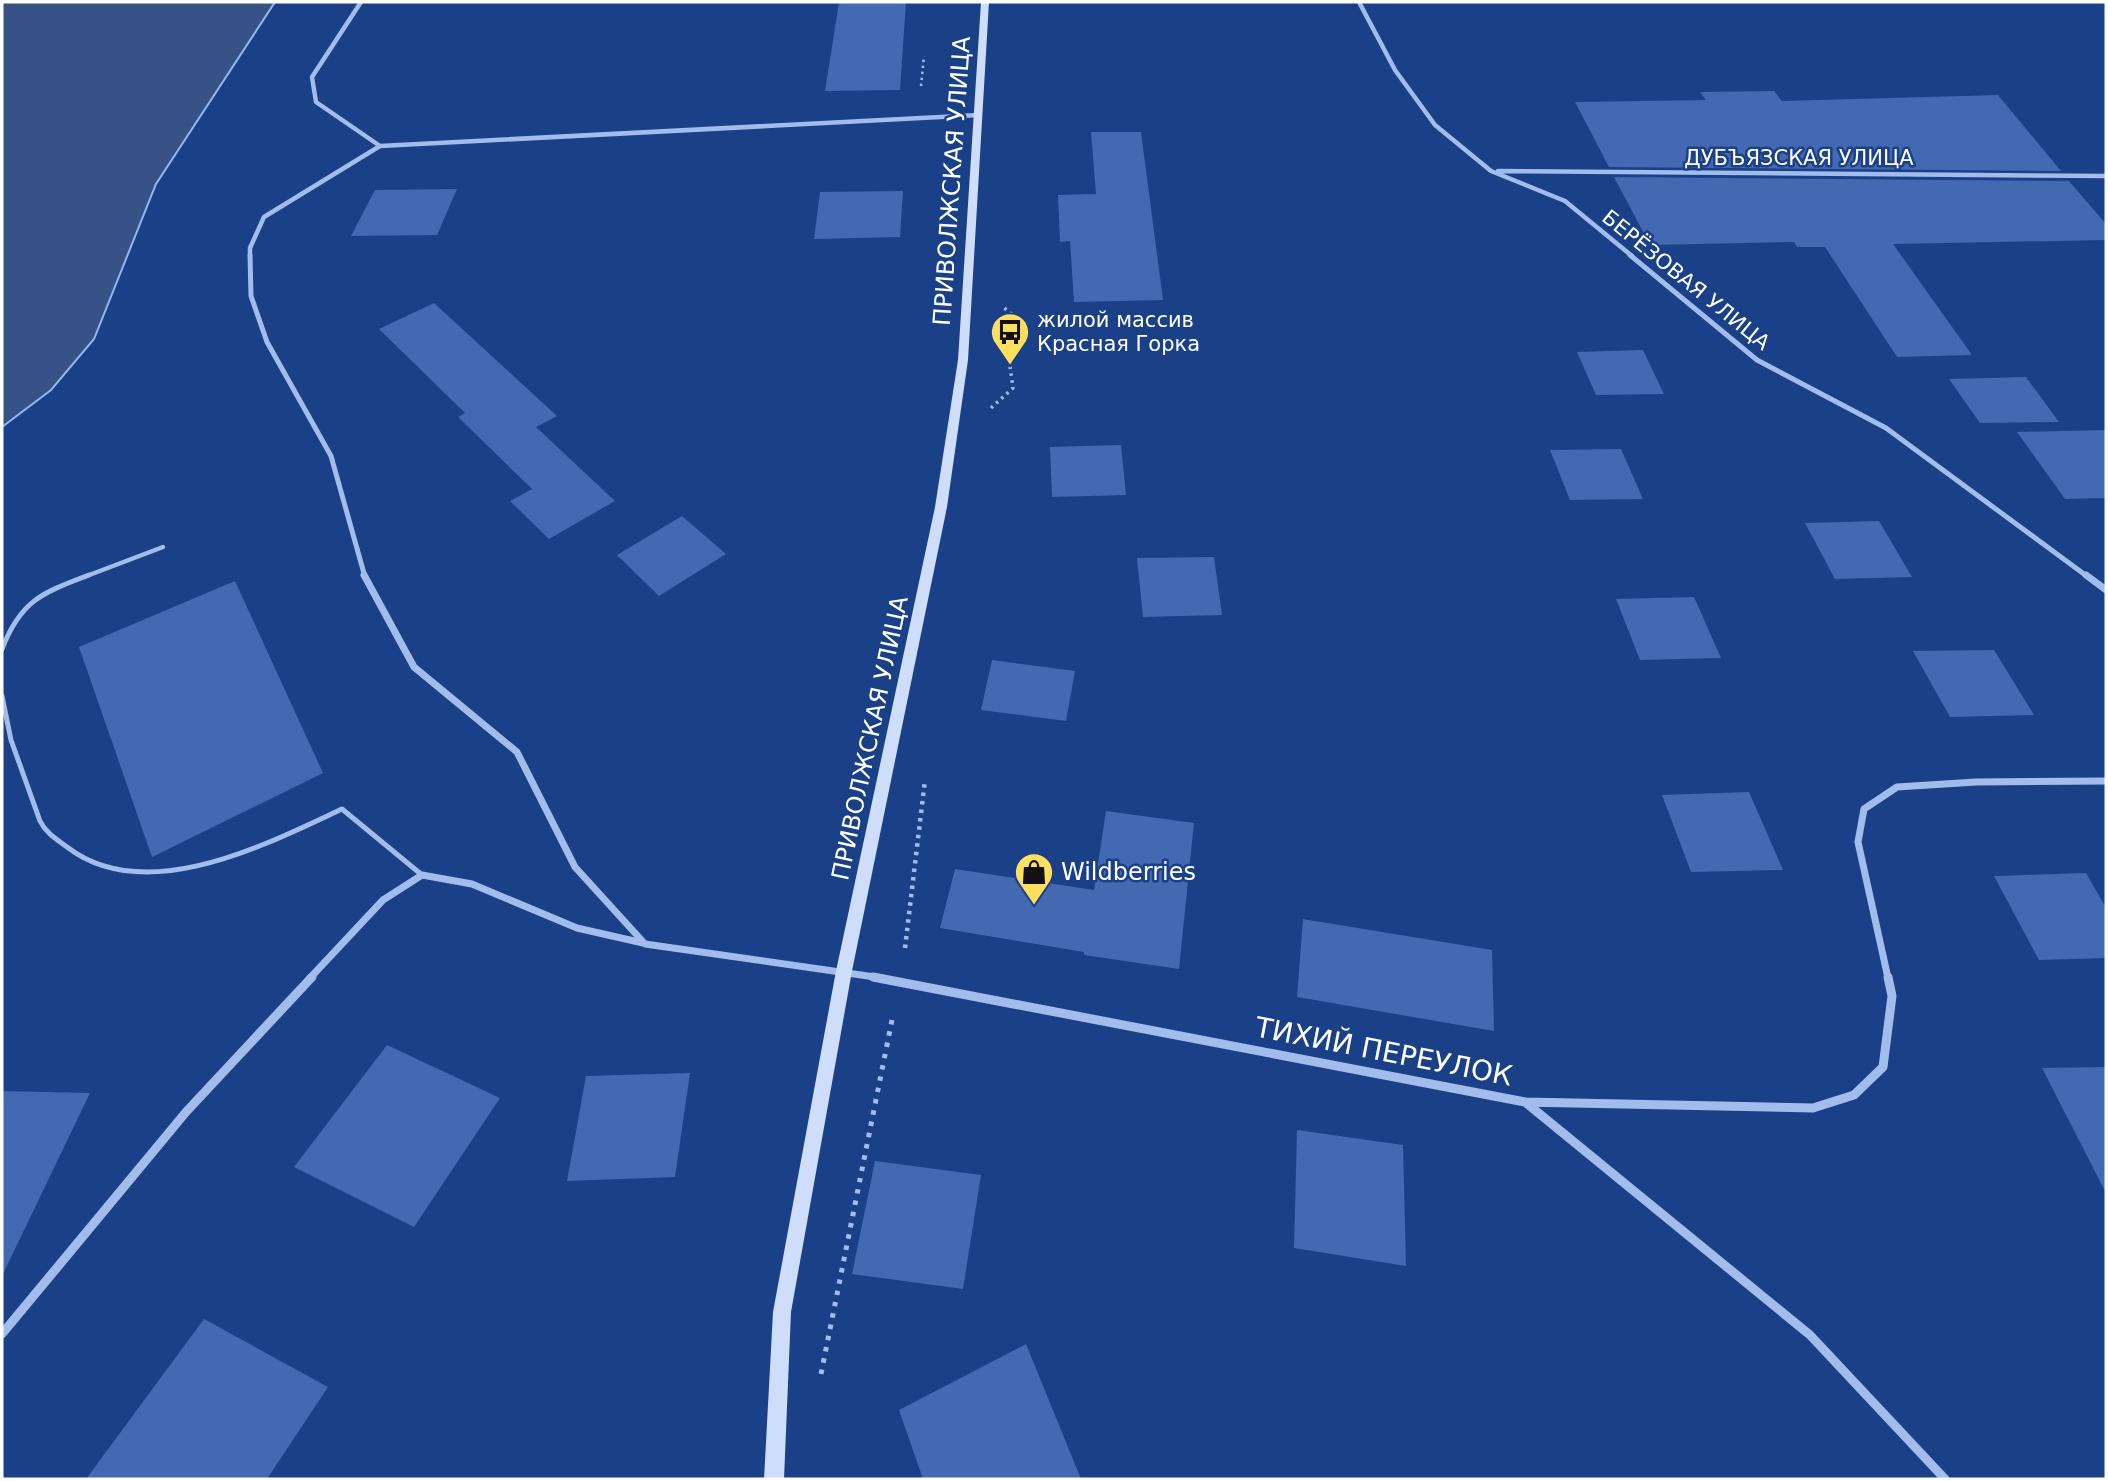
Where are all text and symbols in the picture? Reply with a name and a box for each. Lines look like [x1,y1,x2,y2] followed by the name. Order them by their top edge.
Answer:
[928,35,976,327] street label: ПРИВОЛЖСКАЯ УЛИЦА
[1684,146,1914,170] street label: ДУБЪЯЗСКАЯ УЛИЦА
[1597,204,1776,355] street label: БЕРЁЗОВАЯ УЛИЦА
[1037,308,1200,356] place label: жилой массив Красная Горка
[989,311,1031,366] bus stop icon: жилой массив Красная Горка
[826,593,914,883] street label: ПРИВОЛЖСКАЯ УЛИЦА
[1013,851,1055,906] shop icon: Wildberries
[1061,858,1196,886] place label: Wildberries
[1251,1009,1516,1093] street label: ТИХИЙ ПЕРЕУЛОК

